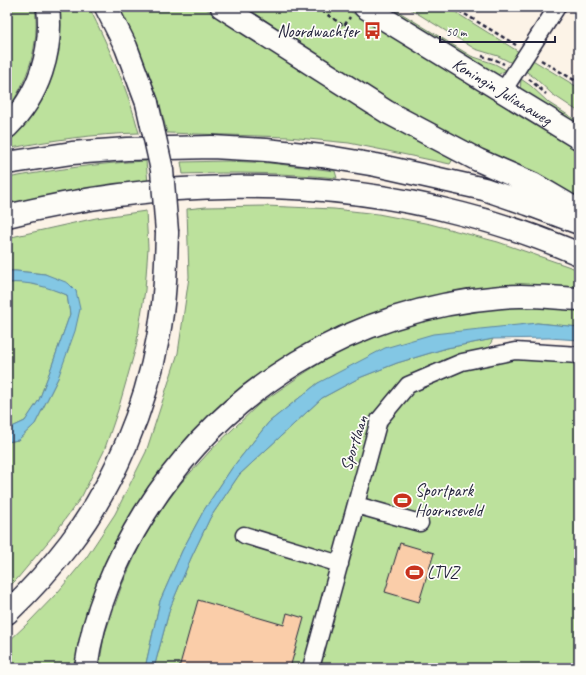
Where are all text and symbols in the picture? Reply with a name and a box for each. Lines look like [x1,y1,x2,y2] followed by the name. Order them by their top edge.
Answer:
[440,18,555,44] scale bar
[277,21,361,42] place label: Noordwachter
[362,21,382,41] bus stop icon: Noordwachter
[446,24,468,40] text: 50 m
[449,53,558,130] street label: Koningin Julianaweg
[335,412,373,473] street label: Sportlaan
[415,480,485,521] place label: Sportpark Hoornseveld
[392,490,412,510] sports icon: Sportpark Hoornseveld
[404,562,424,582] sports icon: LTVZ
[427,562,462,583] place label: LTVZ

